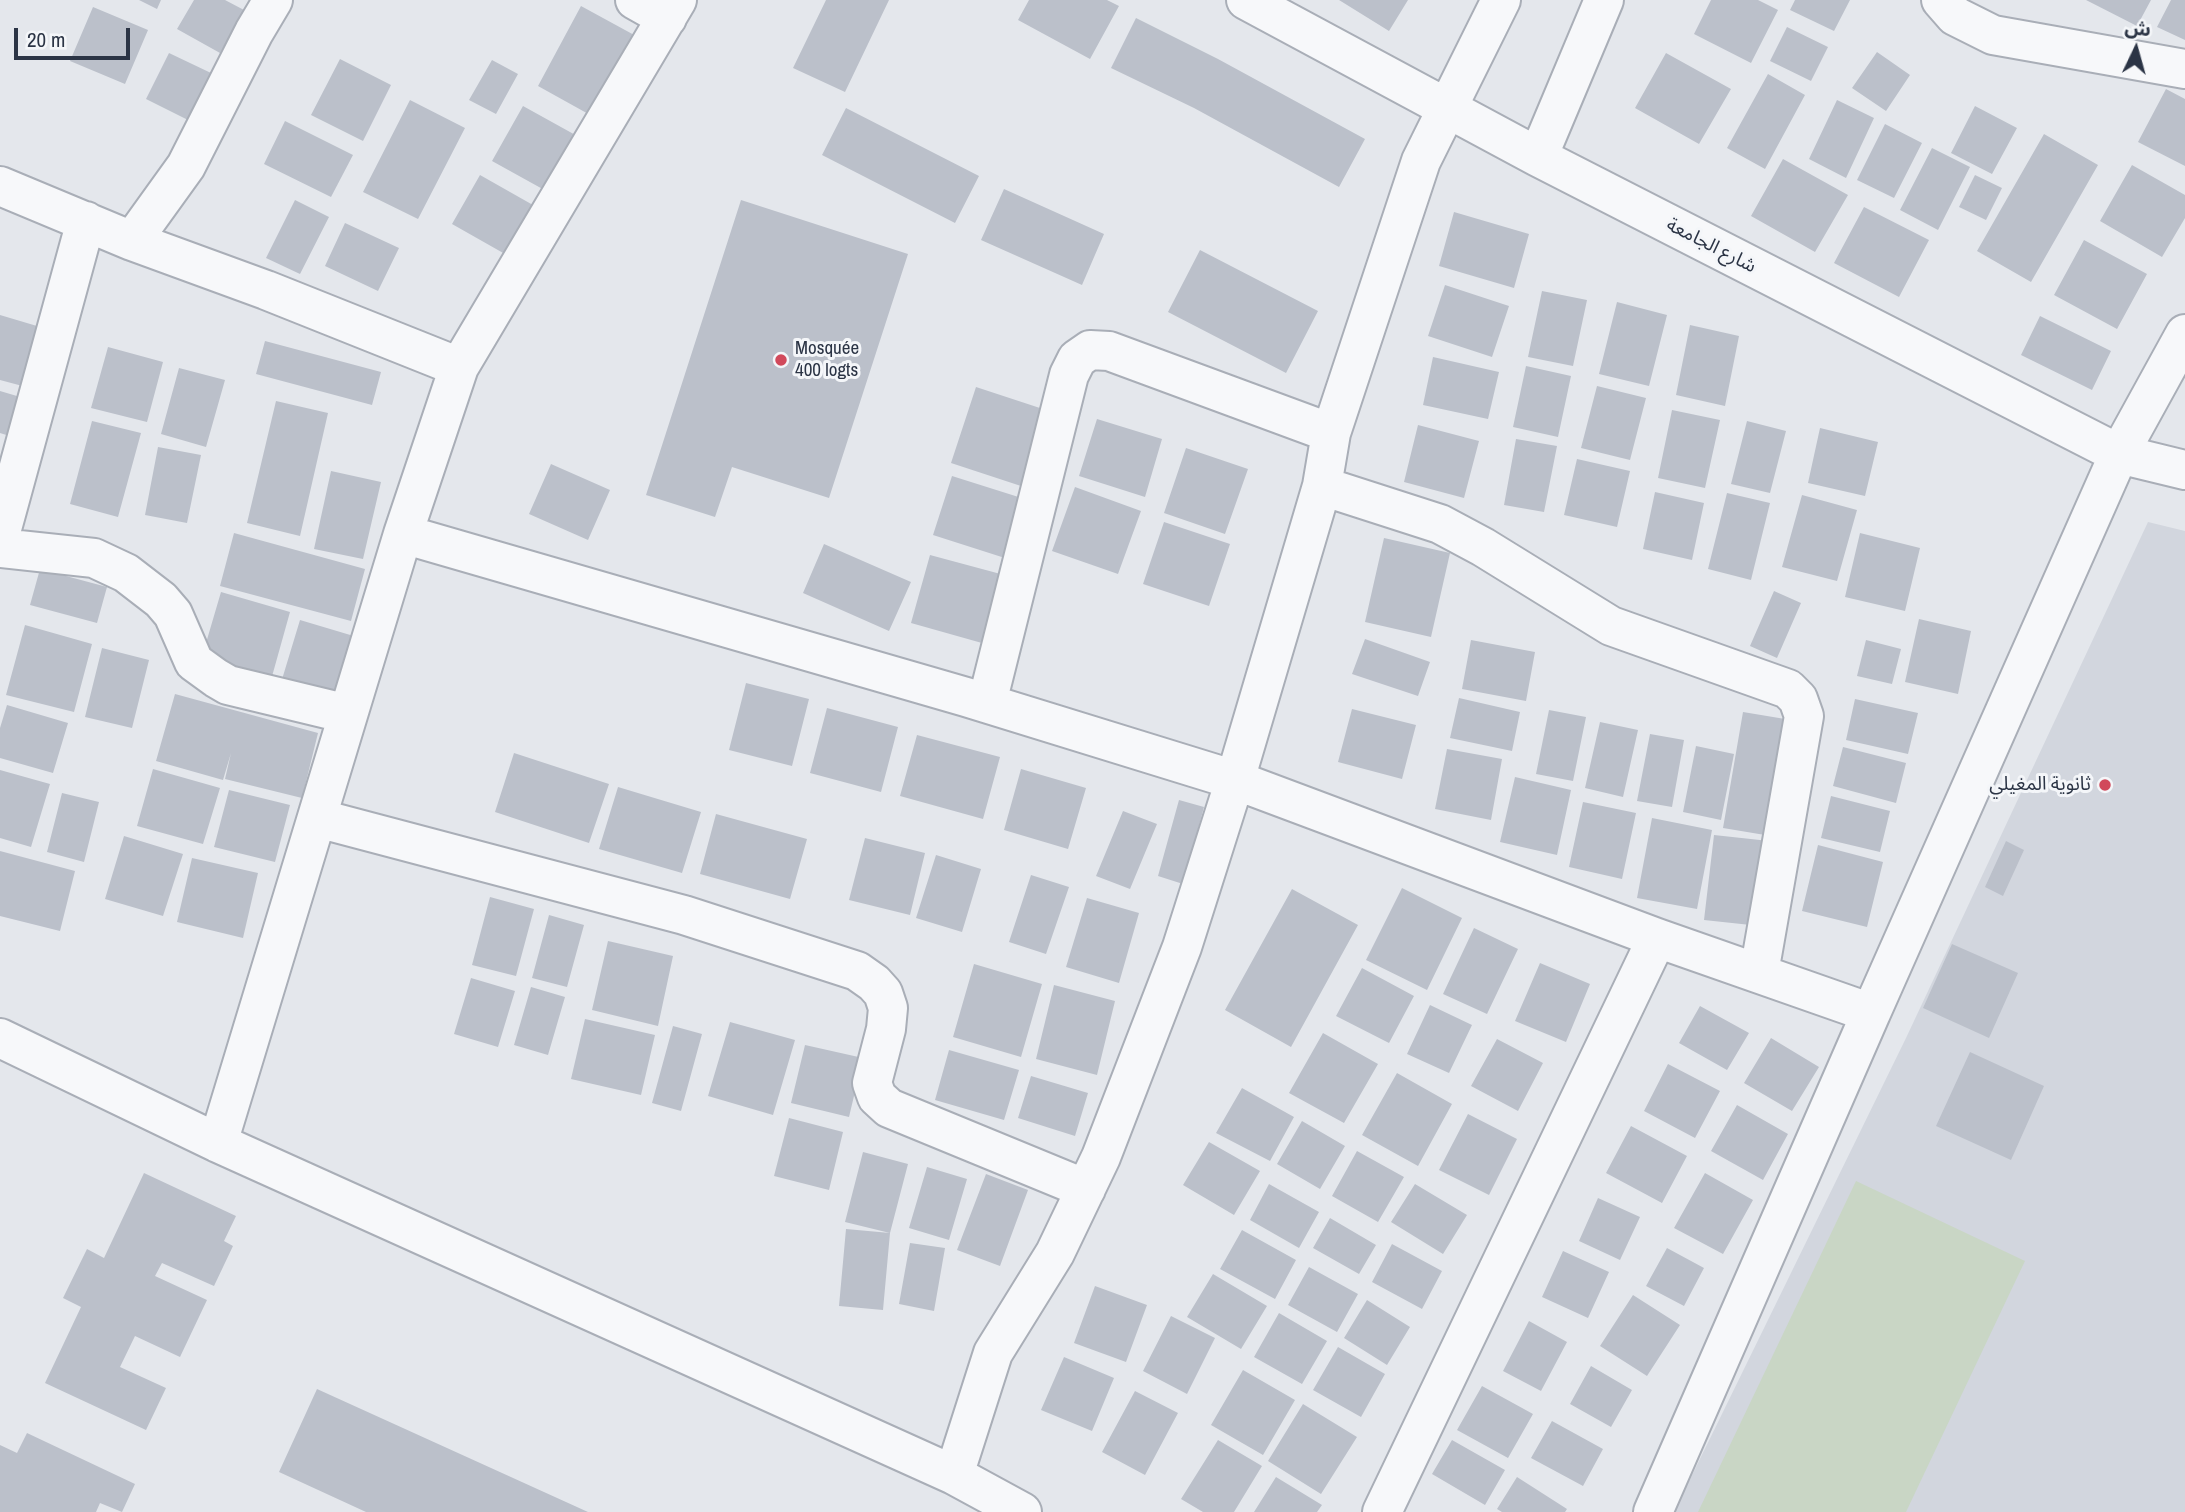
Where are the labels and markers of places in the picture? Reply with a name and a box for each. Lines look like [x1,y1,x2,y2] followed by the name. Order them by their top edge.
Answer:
[795,338,859,382] place label: Mosquée 400 logts
[773,352,789,368] marker: Mosquée 400 logts
[1989,774,2091,796] place label: ثانوية المغيلي
[2097,777,2113,793] marker: ثانوية المغيلي

